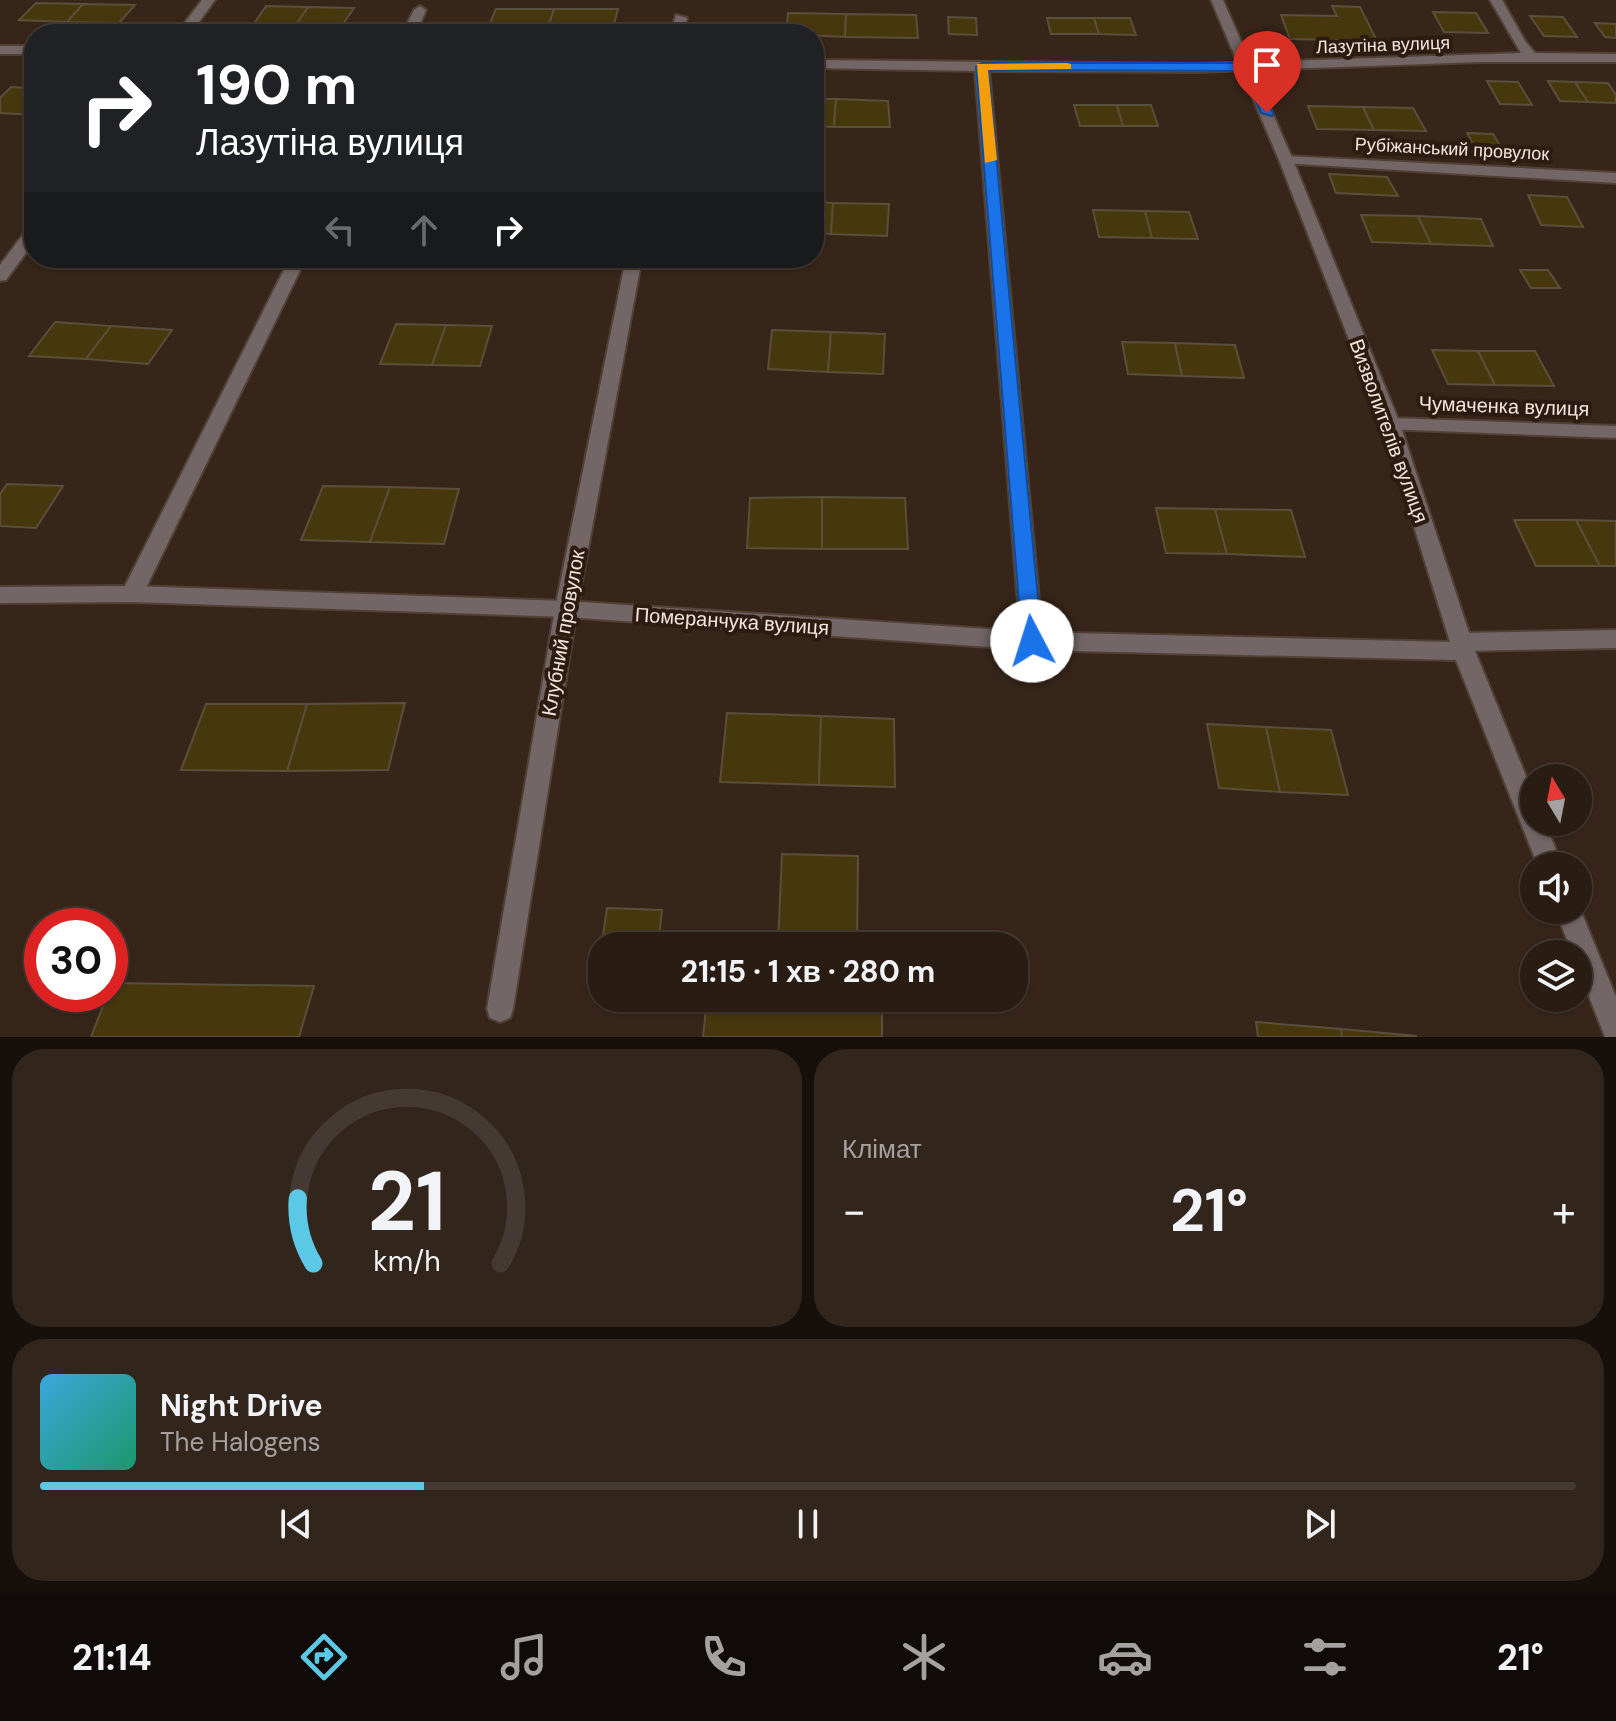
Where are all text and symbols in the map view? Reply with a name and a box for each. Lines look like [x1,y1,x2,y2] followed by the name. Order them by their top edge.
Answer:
[1233,31,1301,113] pin
[1316,31,1450,59] street label: Лазутіна вулиця
[1245,43,1289,87] icon: arrive
[196,48,357,121] text: 190 m
[64,56,168,160] icon: right
[196,119,464,166] text: Лазутіна вулиця
[1354,132,1550,166] street label: Рубіжанський провулок
[318,208,362,252] icon: left
[402,208,446,252] icon: ahead
[486,208,530,252] icon: right
[1344,335,1434,527] street label: Визволителів вулиця
[1418,390,1590,422] street label: Чумаченка вулиця
[536,548,590,718] street label: Клубний провулок
[990,599,1074,683] position arrow
[634,601,830,641] street label: Померанчука вулиця
[1520,764,1592,836] north arrow
[1520,764,1592,1012] map controls
[1520,852,1592,924] button: sound
[24,908,128,1012] speed limit sign: 30
[1520,940,1592,1012] button: layers
[681,952,935,991] text: 21:15 · 1 хв · 280 m
[842,1132,922,1166] text: Клімат
[368,1147,446,1256] text: 21
[1170,1171,1248,1250] text: 21°
[842,1182,866,1240] text: −
[1552,1182,1576,1240] text: +
[373,1243,441,1280] text: km/h
[160,1386,323,1425] text: Night Drive
[160,1425,320,1459] text: The Halogens
[274,1502,318,1546] icon: previous
[786,1502,830,1546] icon: pause
[1298,1502,1342,1546] icon: next
[296,1629,352,1685] icon: directions
[496,1629,552,1685] icon: music
[696,1629,752,1685] icon: phone
[896,1629,952,1685] icon: climate
[1097,1629,1153,1685] icon: car
[1297,1629,1353,1685] icon: filters
[72,1634,152,1681] text: 21:14
[1497,1634,1544,1681] text: 21°

